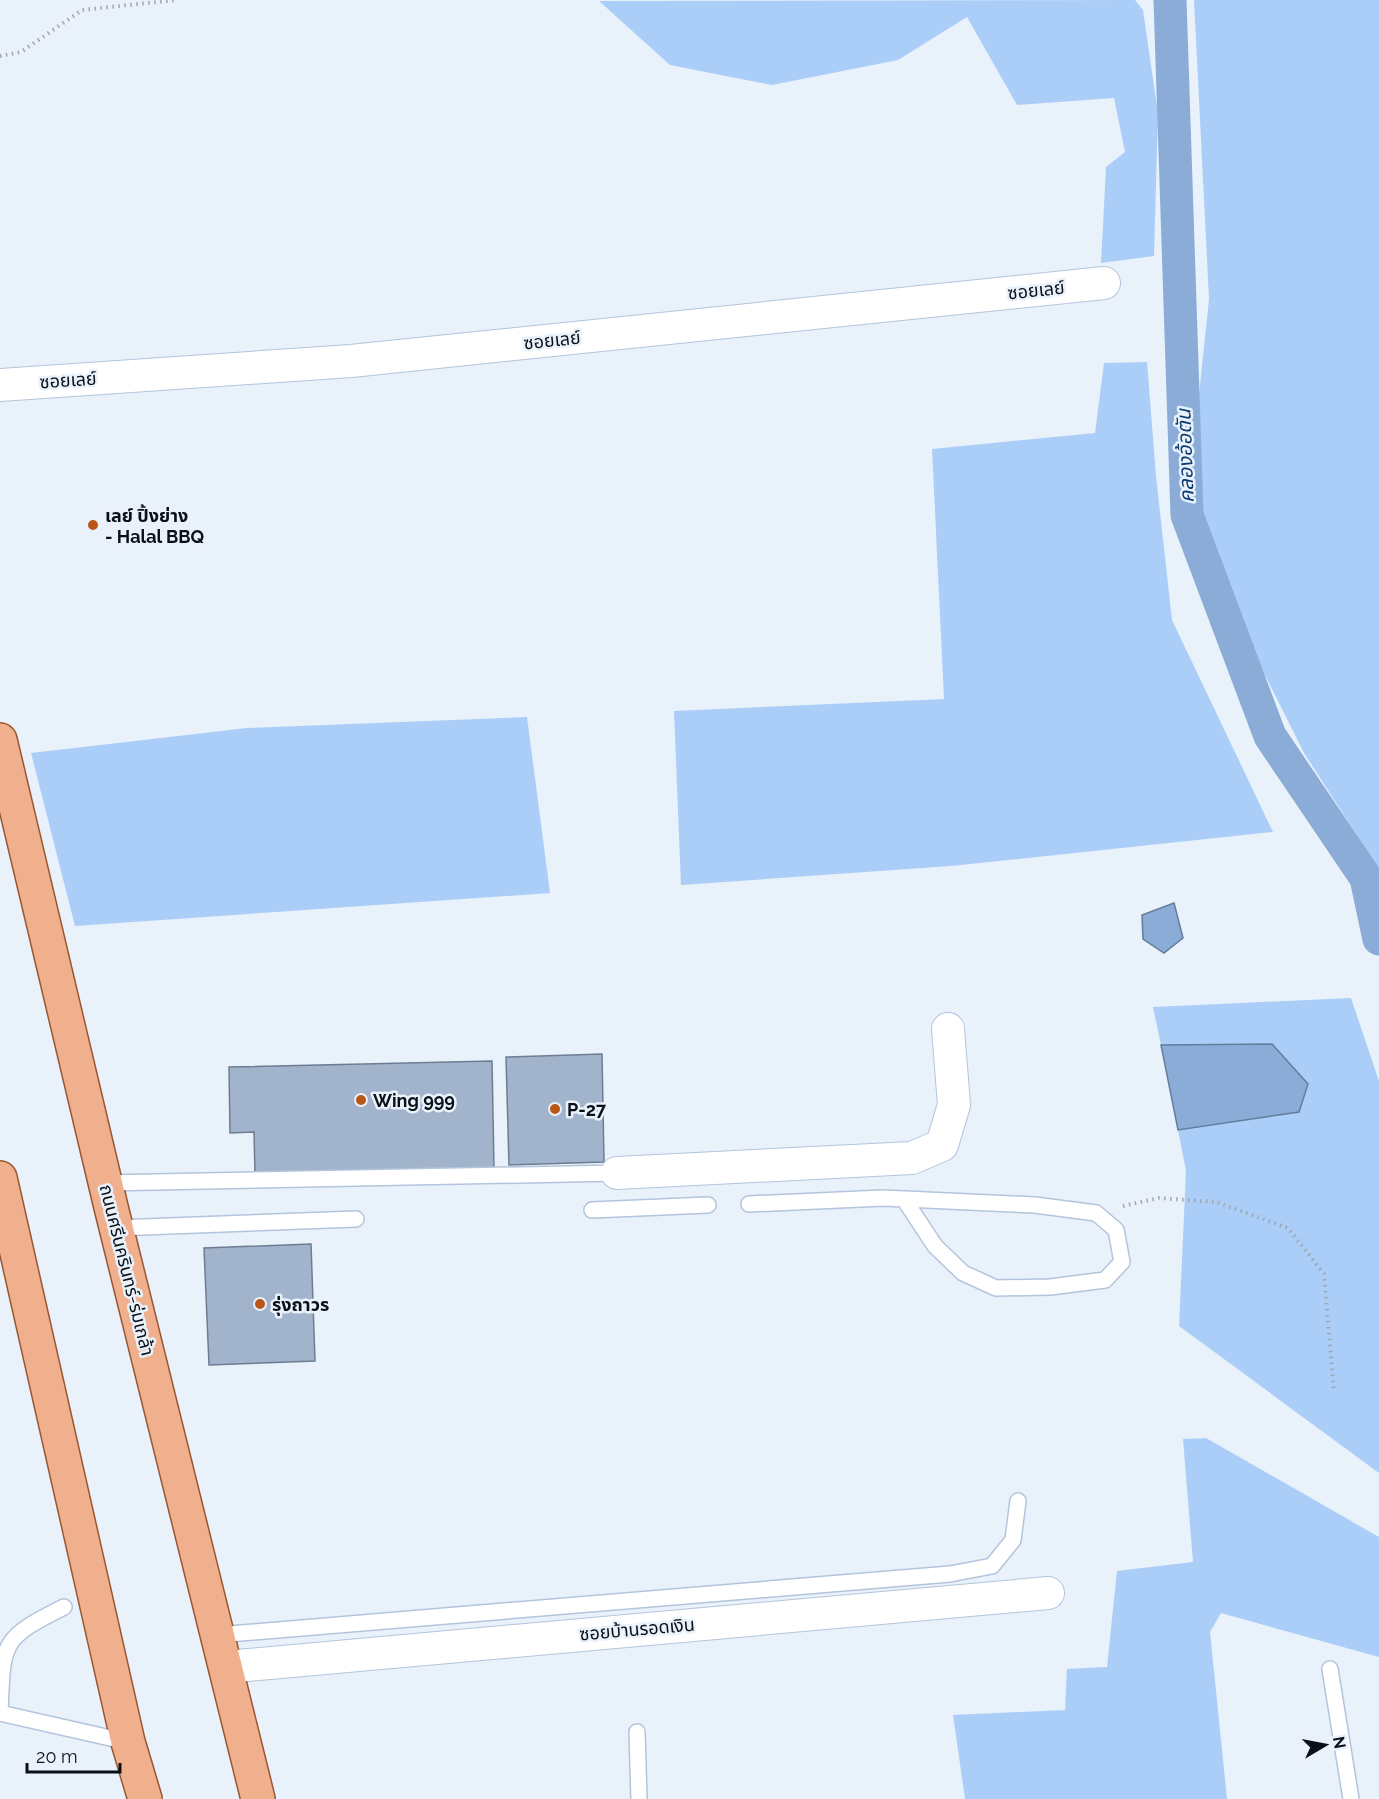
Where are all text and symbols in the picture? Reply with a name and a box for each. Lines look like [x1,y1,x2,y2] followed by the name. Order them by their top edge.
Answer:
[1006,277,1066,303] street label: ซอยเลย์
[522,327,582,353] street label: ซอยเลย์
[39,368,97,392] street label: ซอยเลย์
[1171,407,1199,503] water label: คลองอ้อตัน
[105,504,205,547] place label: เลย์ ปิ้งย่าง - Halal BBQ
[86,518,100,532] marker: เลย์ ปิ้งย่าง - Halal BBQ
[373,1090,455,1111] place label: Wing 999
[354,1093,368,1107] marker: Wing 999
[567,1099,607,1120] place label: P-27
[548,1102,562,1116] marker: P-27
[96,1182,158,1358] street label: ถนนศรีนครินทร์-ร่มเกล้า
[272,1294,329,1316] place label: รุ่งถาวร
[253,1297,267,1311] marker: รุ่งถาวร
[578,1613,696,1645] street label: ซอยบ้านรอดเงิน
[1295,1715,1355,1775] north arrow
[1329,1735,1350,1750] text: N
[27,1736,120,1774] scale bar
[36,1746,78,1767] text: 20 m

